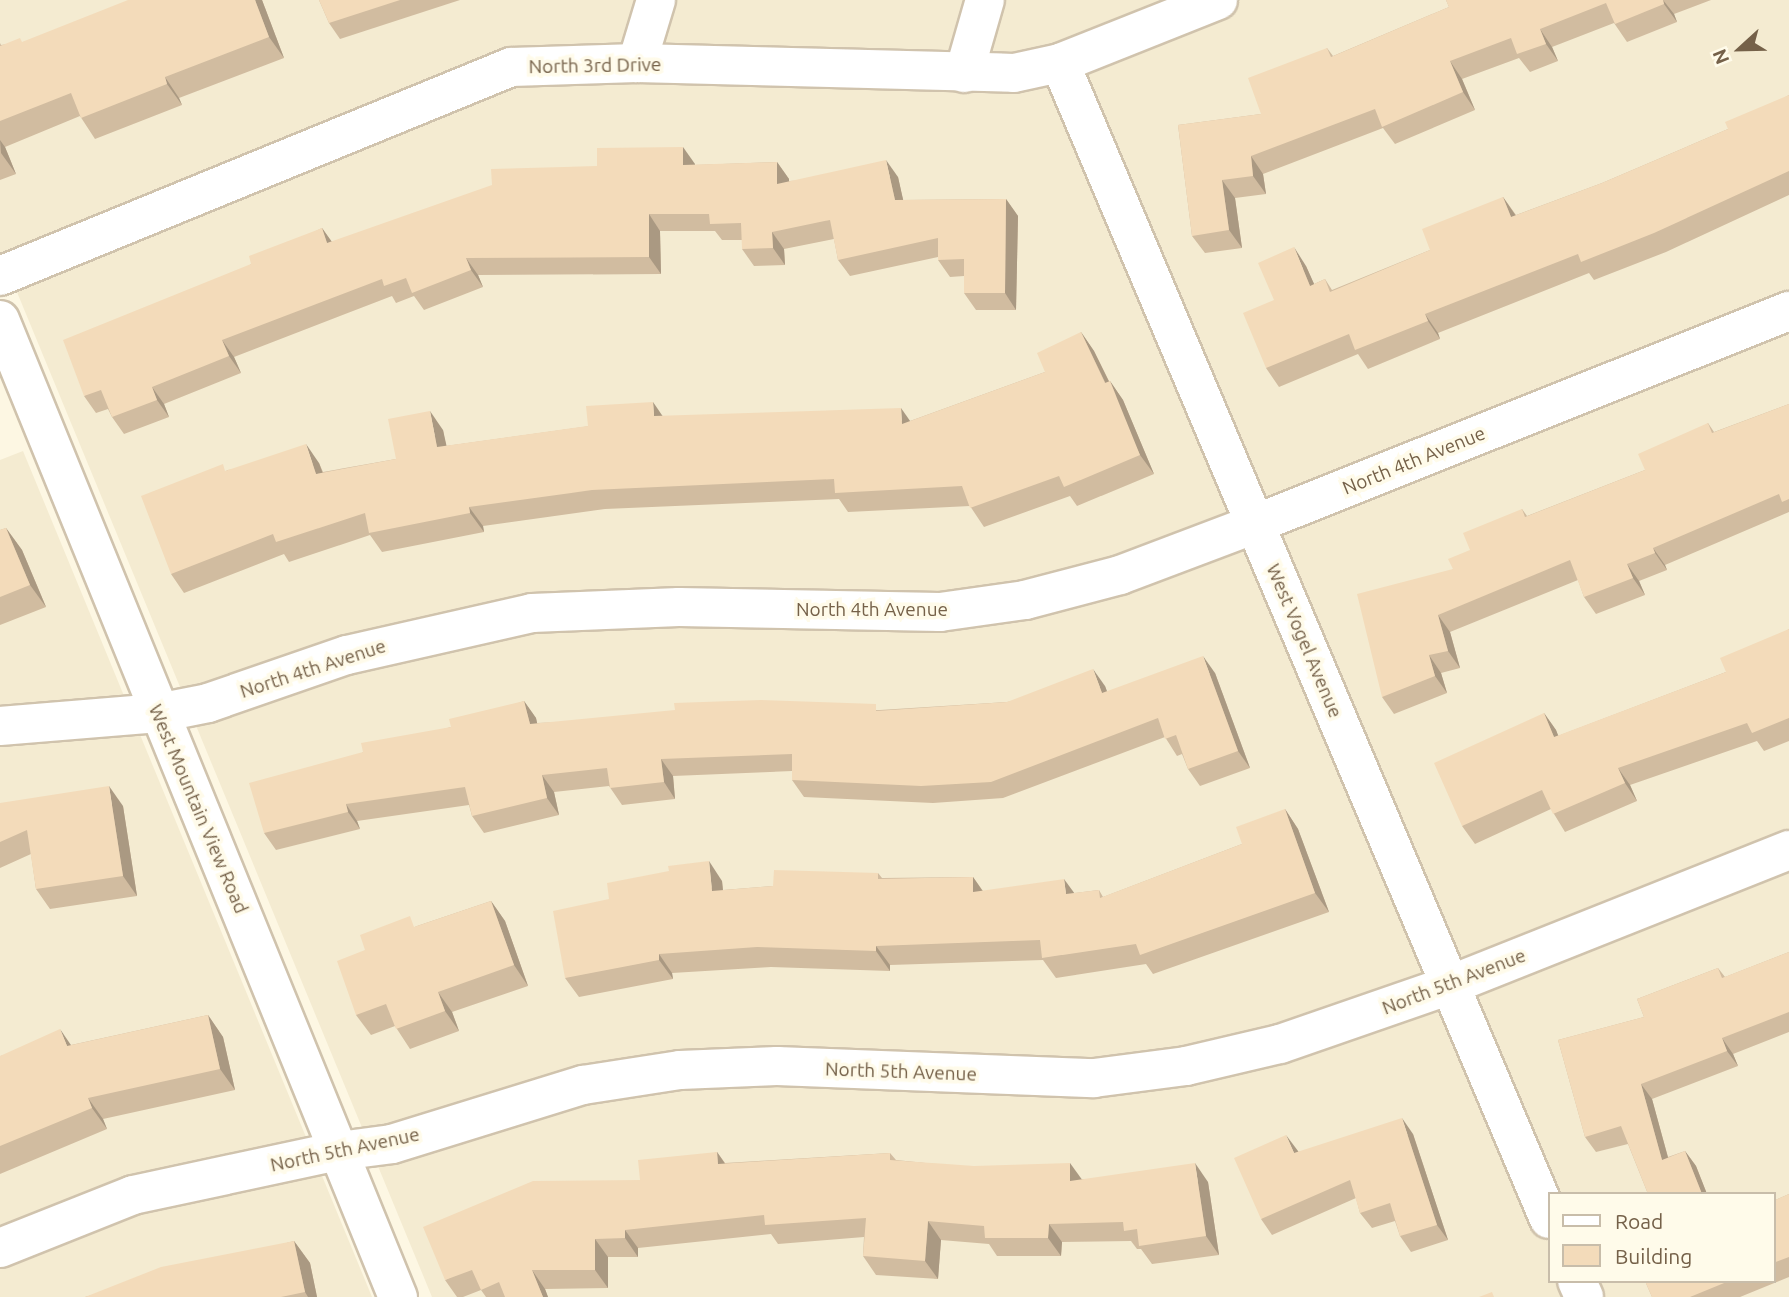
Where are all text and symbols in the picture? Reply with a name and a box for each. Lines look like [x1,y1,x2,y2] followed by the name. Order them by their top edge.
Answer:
[1705,14,1775,84] north arrow
[1708,46,1733,68] text: N
[528,53,662,79] street label: North 3rd Drive
[1339,422,1489,500] street label: North 4th Avenue
[1261,561,1347,721] street label: West Vogel Avenue
[796,599,948,621] street label: North 4th Avenue
[237,635,389,703] street label: North 4th Avenue
[144,701,252,917] street label: West Mountain View Road
[1379,944,1529,1020] street label: North 5th Avenue
[825,1058,977,1086] street label: North 5th Avenue
[268,1123,422,1177] street label: North 5th Avenue
[1548,1192,1775,1283] legend
[1615,1209,1663,1233] text: Road
[1615,1244,1692,1268] text: Building

